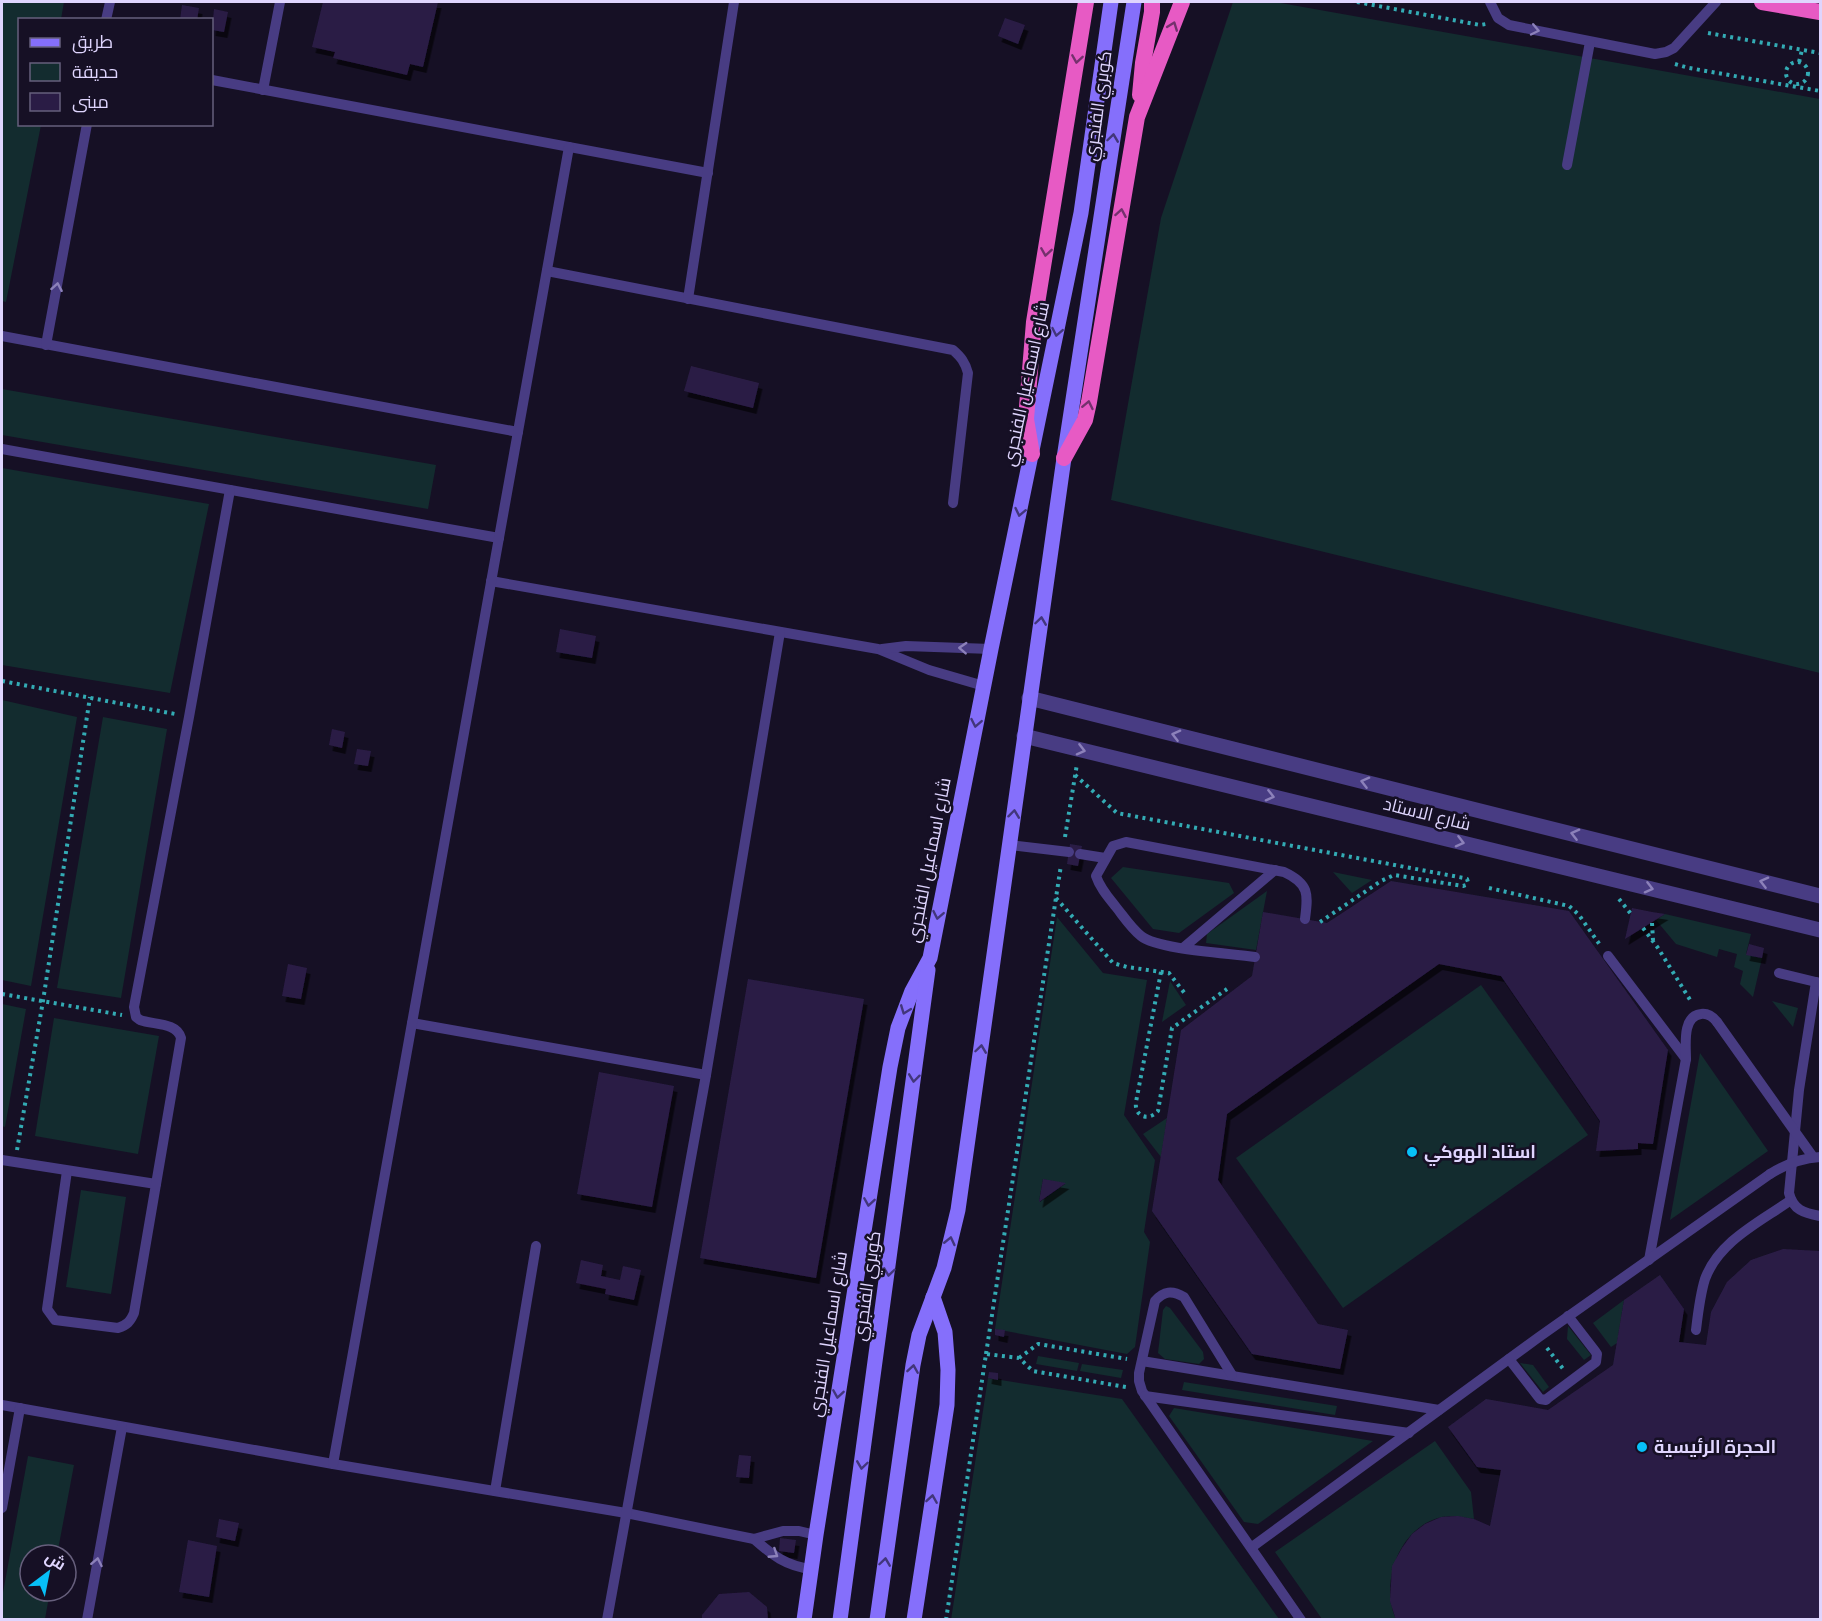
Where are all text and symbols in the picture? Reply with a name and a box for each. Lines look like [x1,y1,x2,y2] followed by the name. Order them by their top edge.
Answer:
[18,18,213,126] legend
[1165,21,1178,31] one-way arrow
[1530,23,1540,36] one-way arrow
[72,30,113,54] text: طريق
[1078,49,1120,163] street label: كوبري الفنجري
[1071,54,1084,64] one-way arrow
[72,60,118,82] text: حديقة
[72,90,109,113] text: مبنى
[1107,133,1119,143] one-way arrow
[1114,208,1127,218] one-way arrow
[1040,247,1052,256] one-way arrow
[50,282,63,292] one-way arrow
[997,300,1057,469] street label: شارع اسماعيل الفنجري
[1051,327,1064,337] one-way arrow
[1081,400,1094,410] one-way arrow
[1014,506,1027,516] one-way arrow
[1034,616,1046,626] one-way arrow
[958,642,967,654] one-way arrow
[970,718,983,728] one-way arrow
[1171,729,1181,742] one-way arrow
[1076,742,1086,755] one-way arrow
[901,775,959,945] street label: شارع اسماعيل الفنجري
[1360,777,1370,790] one-way arrow
[1265,788,1275,801] one-way arrow
[1381,792,1473,836] street label: شارع الاستاد
[1007,810,1020,819] one-way arrow
[1570,829,1580,842] one-way arrow
[1455,834,1465,847] one-way arrow
[1759,876,1769,889] one-way arrow
[1644,881,1654,894] one-way arrow
[933,909,946,919] one-way arrow
[900,1004,912,1015] one-way arrow
[975,1044,987,1053] one-way arrow
[908,1074,921,1083] one-way arrow
[1424,1140,1536,1167] place label: استاد الهوكي
[1405,1145,1419,1159] marker: استاد الهوكي
[863,1197,875,1206] one-way arrow
[847,1229,889,1343] street label: كوبري الفنجري
[943,1237,956,1247] one-way arrow
[803,1249,855,1419] street label: شارع اسماعيل الفنجري
[883,1267,895,1276] one-way arrow
[906,1364,919,1374] one-way arrow
[832,1389,845,1399] one-way arrow
[1654,1435,1776,1458] place label: الحجرة الرئيسية
[1635,1440,1649,1454] marker: الحجرة الرئيسية
[856,1460,868,1469] one-way arrow
[926,1495,938,1504] one-way arrow
[18,1543,78,1603] north arrow
[42,1546,70,1574] text: ش
[768,1547,778,1559] one-way arrow
[90,1557,103,1567] one-way arrow
[878,1557,890,1566] one-way arrow

